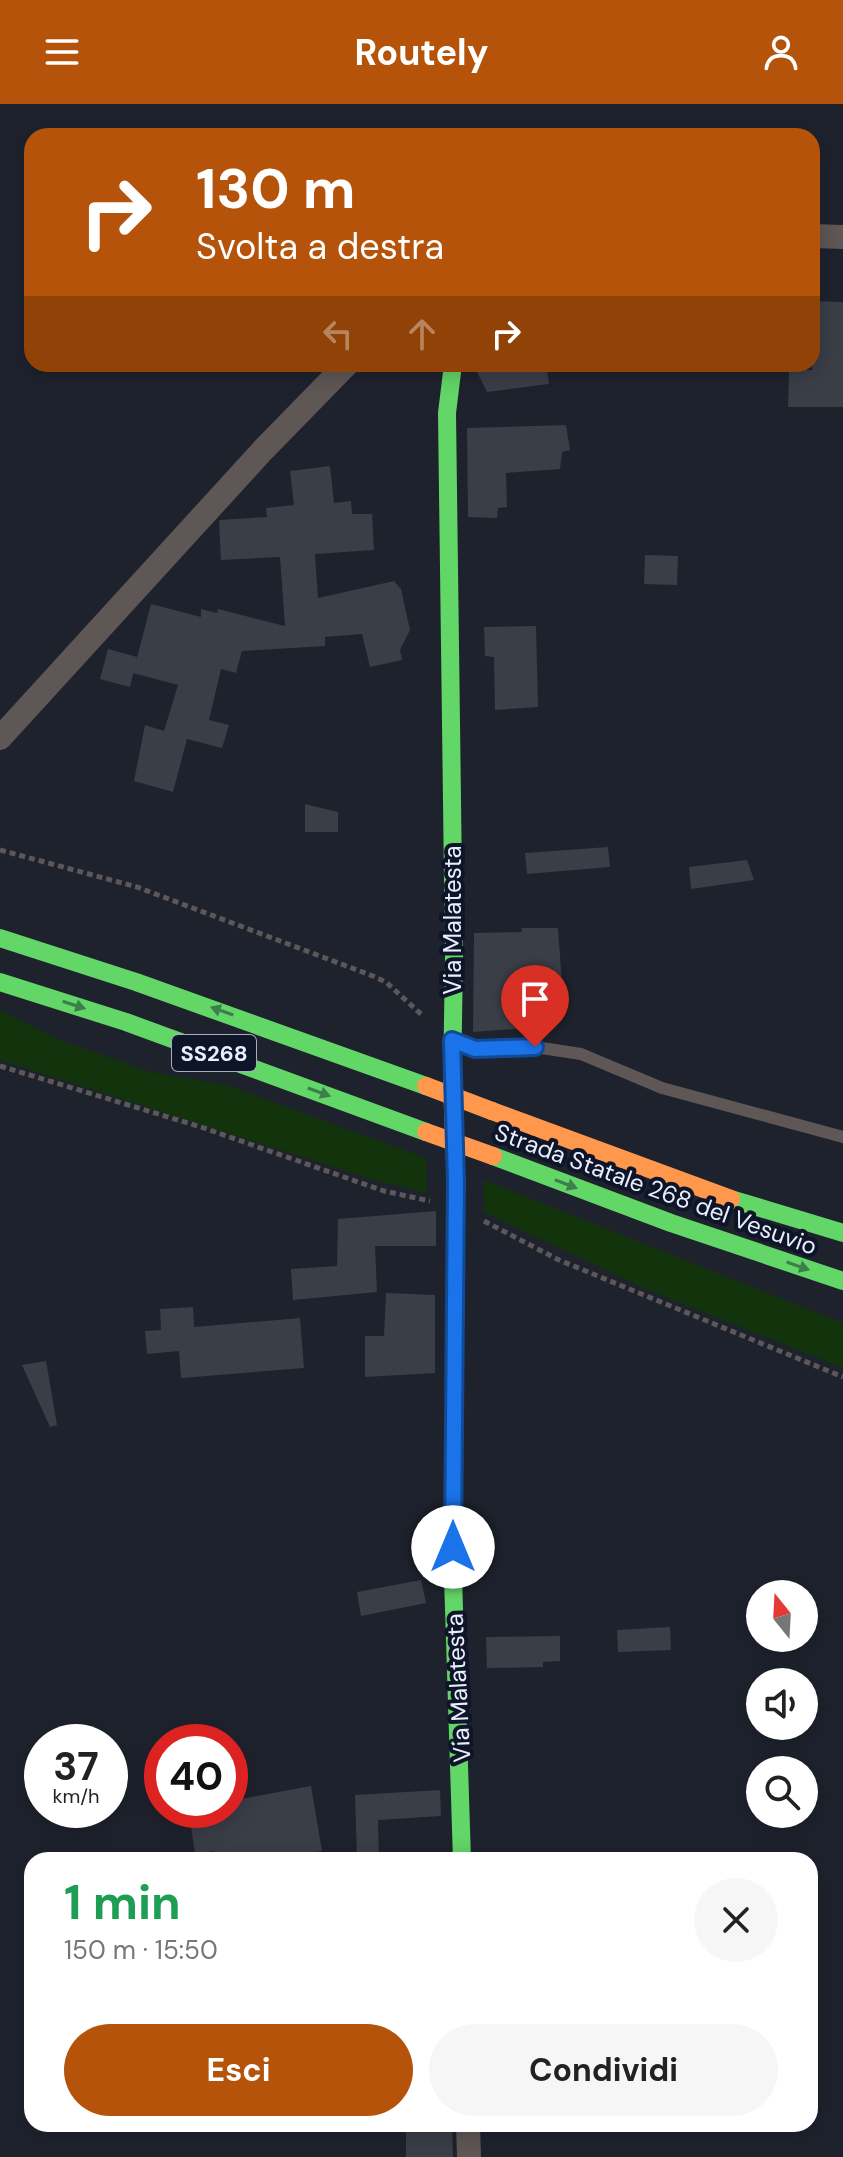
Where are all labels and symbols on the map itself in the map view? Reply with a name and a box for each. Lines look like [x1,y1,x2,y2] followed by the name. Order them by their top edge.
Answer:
[437,845,468,995] street label: Via Malatesta
[501,965,569,1047] pin
[63,999,87,1011] one-way arrow
[210,1005,234,1017] one-way arrow
[172,1035,256,1071] road number: SS268
[308,1086,332,1099] one-way arrow
[491,1116,821,1262] street label: Strada Statale 268 del Vesuvio
[554,1178,578,1191] one-way arrow
[786,1261,810,1273] one-way arrow
[411,1505,495,1589] position arrow
[746,1580,818,1652] north arrow
[439,1613,477,1763] street label: Via Malatesta
[144,1724,248,1828] speed limit sign: 40

